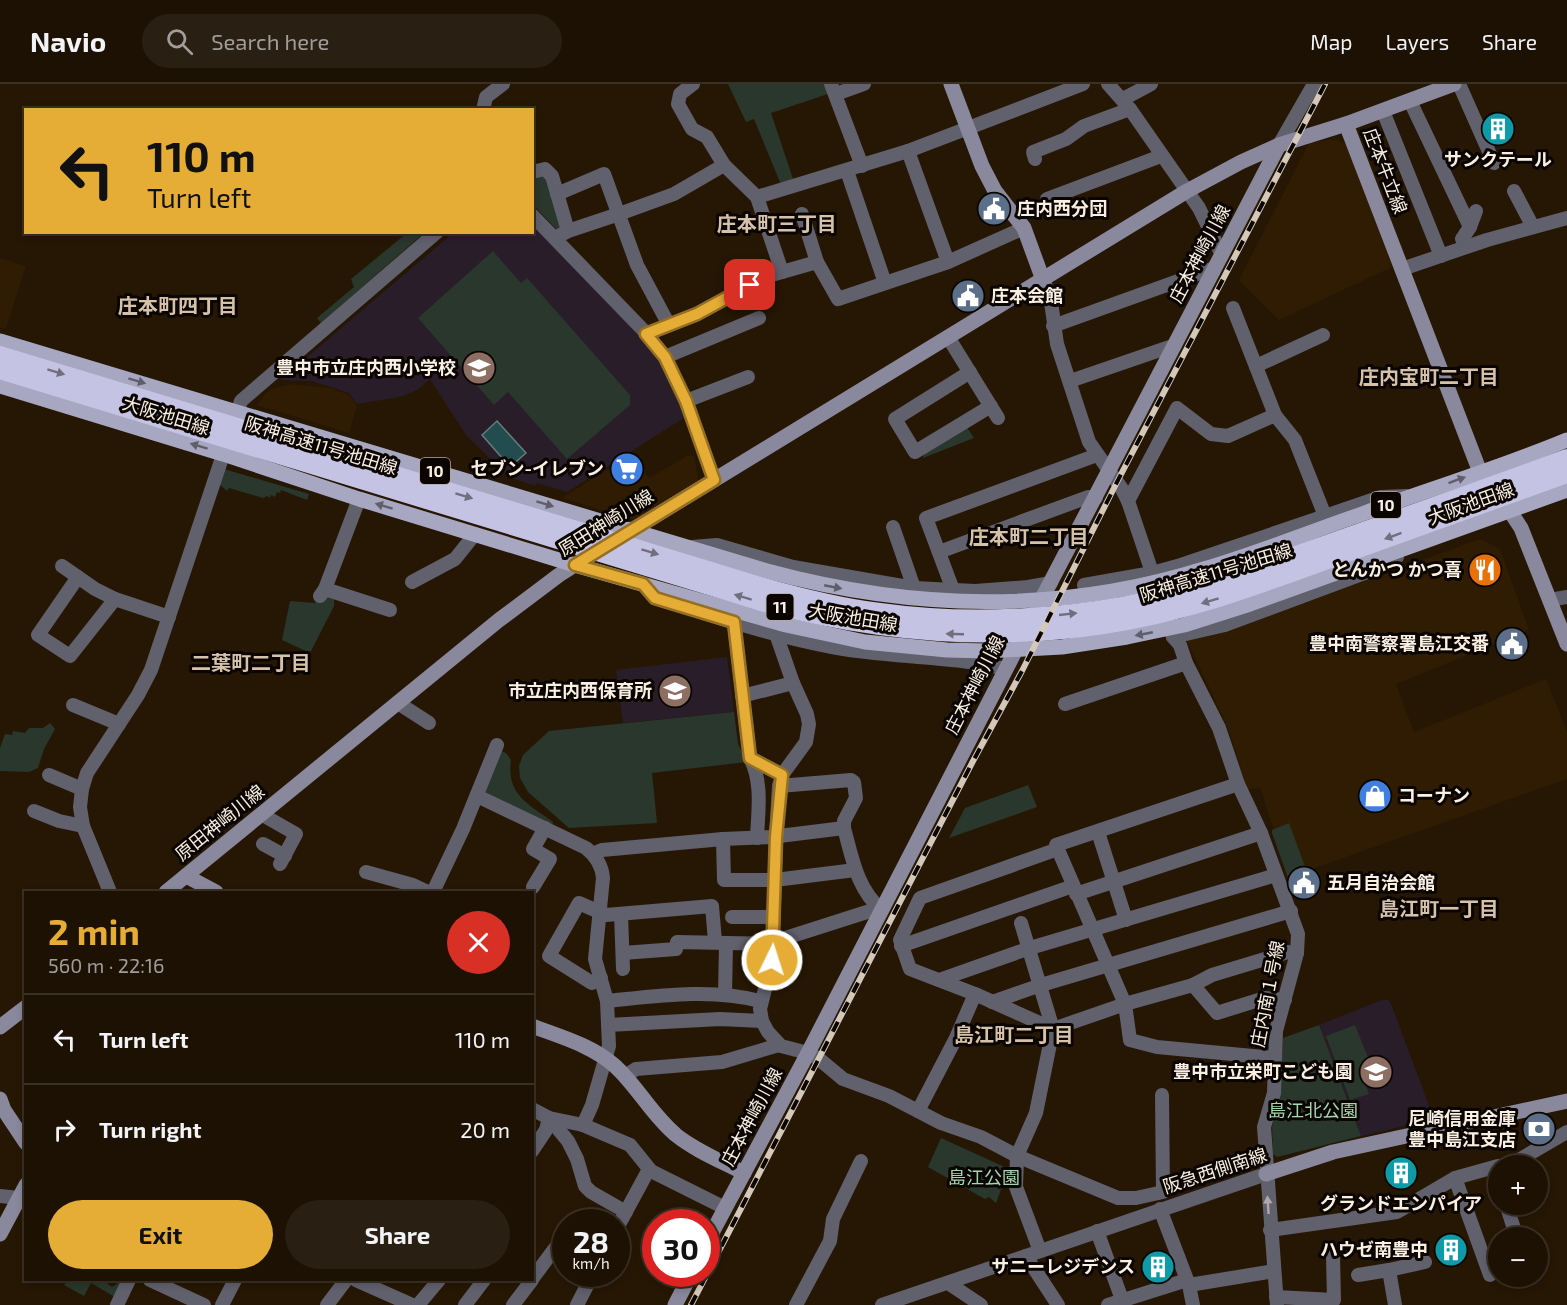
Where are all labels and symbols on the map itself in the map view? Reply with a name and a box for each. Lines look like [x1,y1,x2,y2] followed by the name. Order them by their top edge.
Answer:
[1480,111,1516,147] building icon: サンクテール
[1360,125,1412,217] street label: 庄本牛立線
[1444,148,1552,170] place label: サンクテール
[976,191,1012,227] public building icon: 庄内西分団
[1017,197,1107,219] place label: 庄内西分団
[1164,201,1234,306] street label: 庄本神崎川線
[717,211,837,235] district label: 庄本町三丁目
[724,259,775,310] pin
[950,278,986,314] public building icon: 庄本会館
[991,284,1063,306] place label: 庄本会館
[118,293,238,317] district label: 庄本町四丁目
[461,350,497,386] school or university icon: 豊中市立庄内西小学校
[276,356,456,378] place label: 豊中市立庄内西小学校
[1359,364,1499,388] district label: 庄内宝町二丁目
[47,368,65,377] one-way arrow
[128,377,146,386] one-way arrow
[120,391,213,439] street label: 大阪池田線
[242,411,400,479] street label: 阪神高速11号池田線
[190,441,208,450] one-way arrow
[609,451,645,487] supermarket icon: セブン-イレブン
[471,457,604,479] place label: セブン-イレブン
[420,458,450,484] road number: 10
[1448,474,1466,484] one-way arrow
[1425,477,1517,529] street label: 大阪池田線
[554,484,657,560] street label: 原田神崎川線
[455,491,473,501] one-way arrow
[1371,492,1401,518] road number: 10
[536,500,554,509] one-way arrow
[375,501,393,510] one-way arrow
[969,524,1089,548] district label: 庄本町二丁目
[1384,532,1402,542] one-way arrow
[1137,538,1295,606] street label: 阪神高速11号池田線
[641,548,659,557] one-way arrow
[1467,552,1503,588] restaurant icon: とんかつ かつ喜
[1332,558,1462,580] place label: とんかつ かつ喜
[824,583,843,592] one-way arrow
[734,592,752,601] one-way arrow
[766,594,794,620] road number: 11
[1200,597,1218,606] one-way arrow
[807,598,899,636] street label: 大阪池田線
[1058,609,1077,618] one-way arrow
[1494,626,1530,662] public building icon: 豊中南警察署島江交番
[945,629,964,638] one-way arrow
[1135,630,1154,639] one-way arrow
[940,631,1008,738] street label: 庄本神崎川線
[1309,632,1489,654] place label: 豊中南警察署島江交番
[191,650,311,674] district label: 二葉町二丁目
[657,673,693,709] school or university icon: 市立庄内西保育所
[508,679,652,701] place label: 市立庄内西保育所
[1357,778,1393,814] shop icon: コーナン
[170,780,268,865] street label: 原田神崎川線
[1398,784,1470,806] place label: コーナン
[1286,865,1322,901] public building icon: 五月自治会館
[1327,871,1435,893] place label: 五月自治会館
[1379,896,1499,920] district label: 島江町一丁目
[740,928,804,992] position arrow
[1246,939,1288,1049] street label: 庄内南１号線
[954,1022,1074,1046] district label: 島江町二丁目
[1358,1054,1394,1090] school or university icon: 豊中市立栄町こども園
[1173,1060,1353,1082] place label: 豊中市立栄町こども園
[716,1064,786,1169] street label: 庄本神崎川線
[1268,1099,1358,1121] park label: 島江北公園
[1408,1107,1516,1150] place label: 尼崎信用金庫 豊中島江支店
[1521,1111,1557,1147] bank icon: 尼崎信用金庫 豊中島江支店
[1160,1143,1269,1197] street label: 阪急西側南線
[1383,1155,1419,1191] building icon: グランドエンパイア
[948,1166,1020,1188] park label: 島江公園
[1320,1192,1482,1214] place label: グランドエンパイア
[1264,1195,1273,1214] one-way arrow
[642,1209,720,1287] speed limit sign: 30
[1433,1232,1469,1268] building icon: ハウゼ南豊中
[1320,1238,1428,1260] place label: ハウゼ南豊中
[1140,1249,1176,1285] building icon: サニーレジデンス
[991,1255,1135,1277] place label: サニーレジデンス

